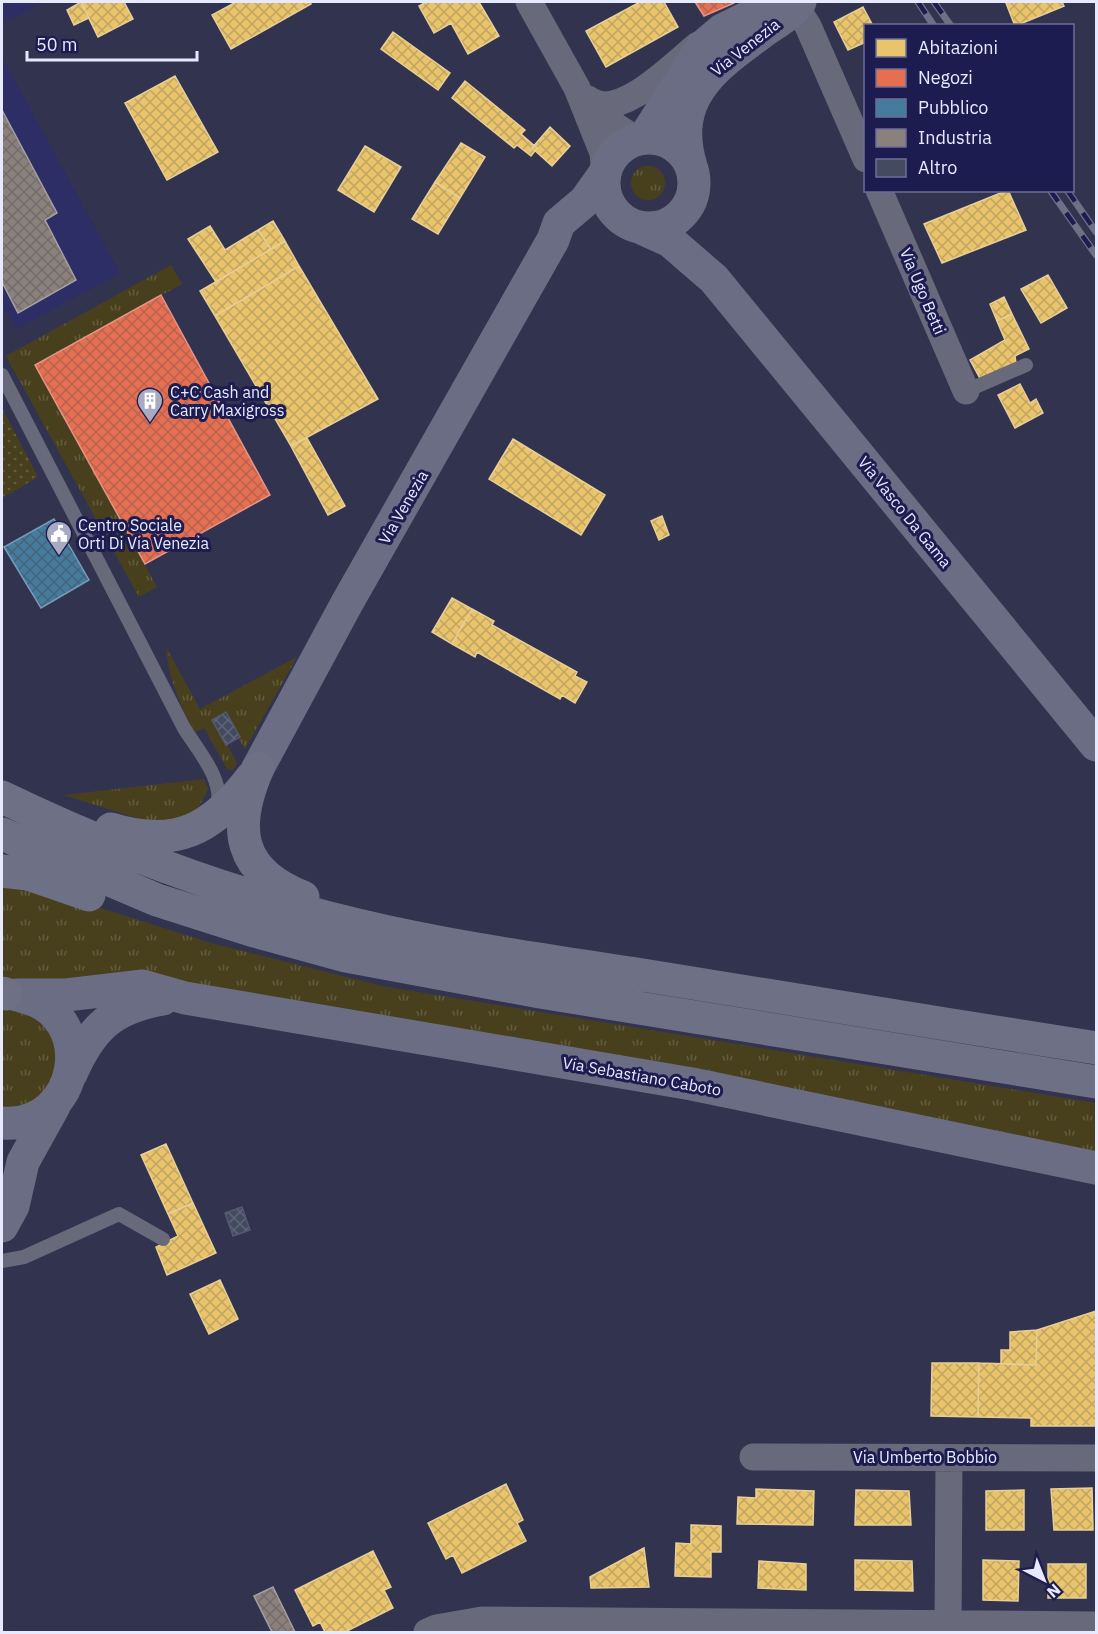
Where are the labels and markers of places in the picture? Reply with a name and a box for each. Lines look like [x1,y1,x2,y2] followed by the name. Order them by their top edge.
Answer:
[170,382,284,420] place label: C+C Cash and Carry Maxigross
[135,386,165,424] building icon: C+C Cash and Carry Maxigross
[78,515,209,553] place label: Centro Sociale Orti Di Via Venezia
[44,519,74,557] public building icon: Centro Sociale Orti Di Via Venezia

